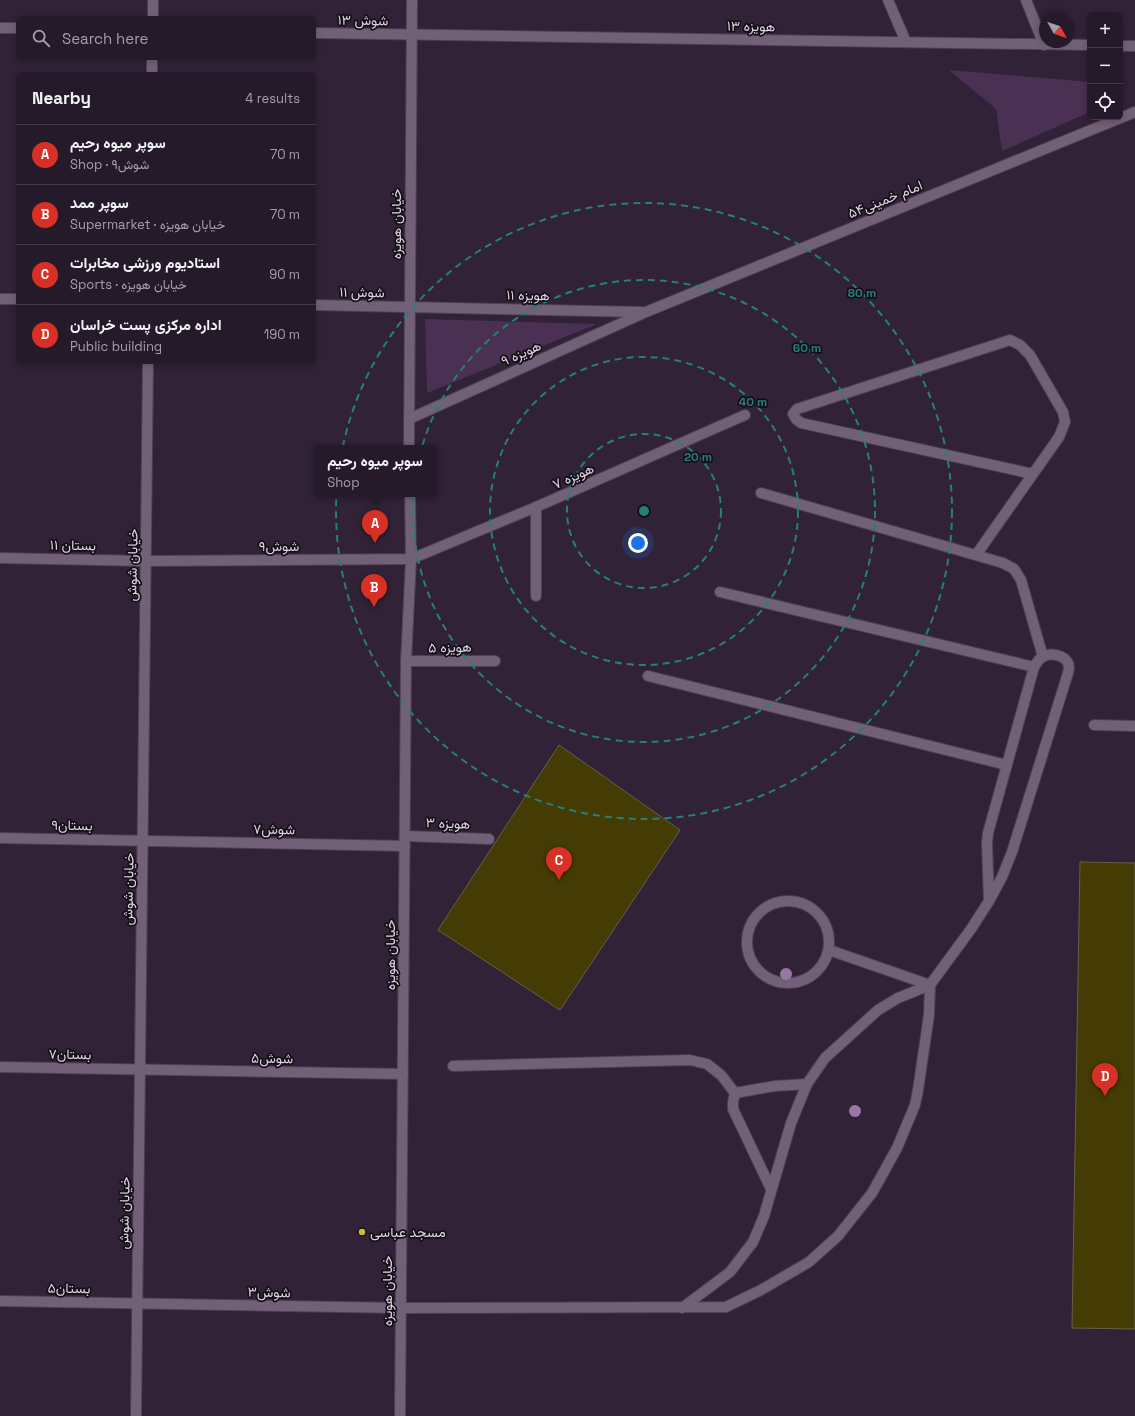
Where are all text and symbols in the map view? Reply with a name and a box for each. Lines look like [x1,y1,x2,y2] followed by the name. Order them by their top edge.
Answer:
[338,11,388,29] street label: شوش ۱۳
[1039,12,1075,48] north arrow
[1087,12,1123,120] map controls
[1087,12,1123,48] button: +
[16,16,316,60] search box
[727,17,776,35] street label: هویزه ۱۳
[30,27,52,49] icon: search
[62,29,148,48] text: Search here
[1087,48,1123,84] button: −
[1087,84,1123,120] button: locate
[32,87,91,109] text: Nearby
[245,90,300,107] text: 4 results
[70,133,166,152] text: سوپر میوه رحیم
[41,146,49,163] text: A
[270,146,300,163] text: 70 m
[70,156,149,173] text: Shop · شوش۹
[845,176,925,222] street label: امام خمینی۵۴
[387,189,405,259] street label: خیابان هویزه
[70,193,129,212] text: سوپر ممد
[41,206,49,223] text: B
[270,206,300,223] text: 70 m
[70,216,225,233] text: Supermarket · خیابان هویزه
[70,253,220,272] text: استادیوم ورزشی مخابرات
[41,266,49,283] text: C
[269,266,300,283] text: 90 m
[70,276,187,293] text: Sports · خیابان هویزه
[339,283,385,301] street label: شوش ۱۱
[848,285,876,301] text: 80 m
[506,286,550,304] street label: هویزه ۱۱
[70,315,222,334] text: اداره مرکزی پست خراسان
[41,326,49,343] text: D
[264,326,300,343] text: 190 m
[498,336,544,370] street label: هویزه ۹
[70,338,162,355] text: Public building
[793,340,821,356] text: 60 m
[739,394,767,410] text: 40 m
[313,445,437,497] popup
[684,449,712,465] text: 20 m
[327,451,423,470] text: سوپر میوه رحیم
[549,459,597,493] street label: هویزه ۷
[327,474,360,491] text: Shop
[637,504,651,518] centre of rings
[362,510,388,543] pin: A
[122,528,142,602] street label: خیابان شوش
[628,533,648,553] your location
[50,536,96,554] street label: بستان ۱۱
[259,537,299,555] street label: شوش۹
[361,574,387,607] pin: B
[428,638,472,656] street label: هویزه ۵
[425,813,471,833] street label: هویزه ۳
[51,816,93,834] street label: بستان۹
[253,820,295,838] street label: شوش۷
[546,847,572,880] pin: C
[118,852,138,926] street label: خیابان شوش
[381,920,399,990] street label: خیابان هویزه
[48,1045,92,1063] street label: بستان۷
[251,1049,293,1067] street label: شوش۵
[1092,1063,1118,1096] pin: D
[114,1176,134,1250] street label: خیابان شوش
[370,1223,446,1241] place label: مسجد عباسی
[357,1227,367,1237] marker: مسجد عباسی
[378,1256,396,1326] street label: خیابان هویزه
[47,1279,91,1297] street label: بستان۵
[247,1283,291,1301] street label: شوش۳

